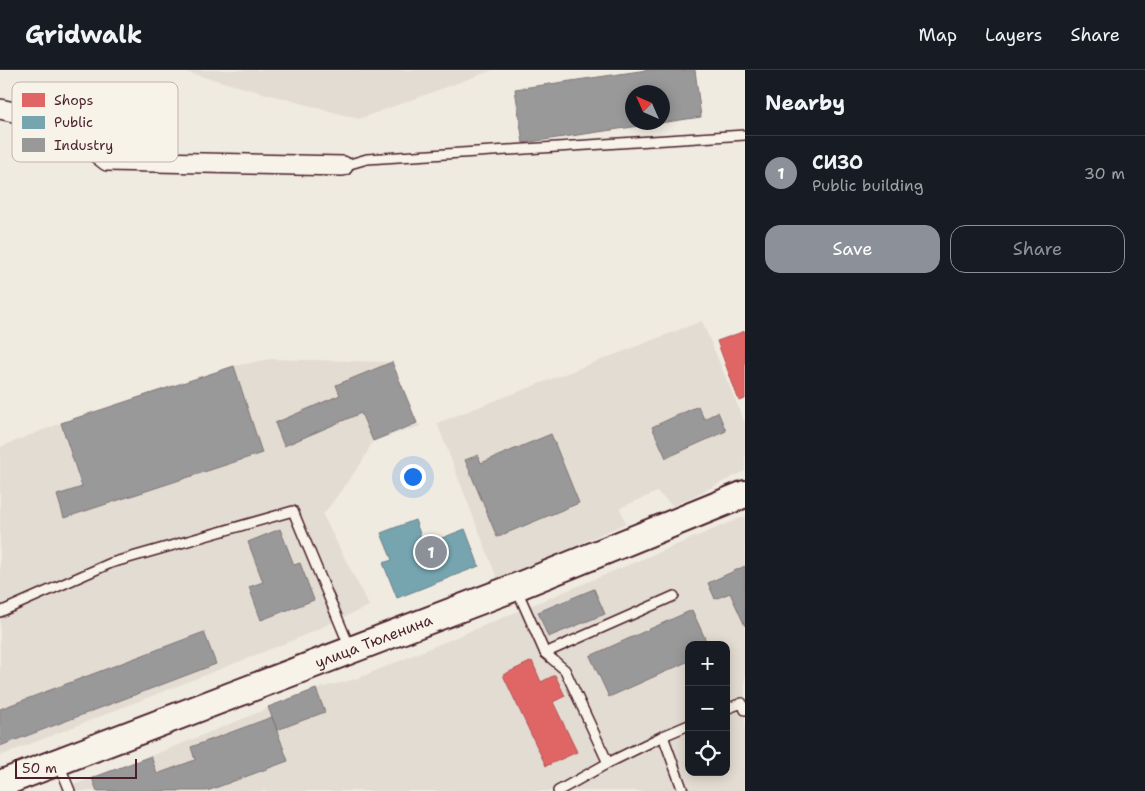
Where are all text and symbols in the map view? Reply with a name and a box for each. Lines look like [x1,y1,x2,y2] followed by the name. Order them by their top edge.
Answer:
[25,19,142,51] text: Gridwalk
[919,23,957,47] text: Map
[985,23,1042,47] text: Layers
[1070,23,1120,47] text: Share
[12,82,178,162] legend
[625,85,670,130] north arrow
[765,89,845,117] text: Nearby
[54,91,93,109] text: Shops
[54,113,93,131] text: Public
[54,136,113,154] text: Industry
[812,150,863,175] text: СИЗО
[777,163,785,184] text: 1
[1084,163,1125,184] text: 30 m
[812,175,924,196] text: Public building
[765,225,940,273] button: Save
[950,225,1125,273] button: Share
[400,464,426,490] your location
[415,533,447,571] pin: 1
[312,610,436,673] street label: улица Тюленина
[685,641,730,776] map controls
[685,641,730,686] button: +
[685,686,730,731] button: −
[685,731,730,776] button: locate
[15,756,138,779] scale bar
[22,759,57,777] text: 50 m

